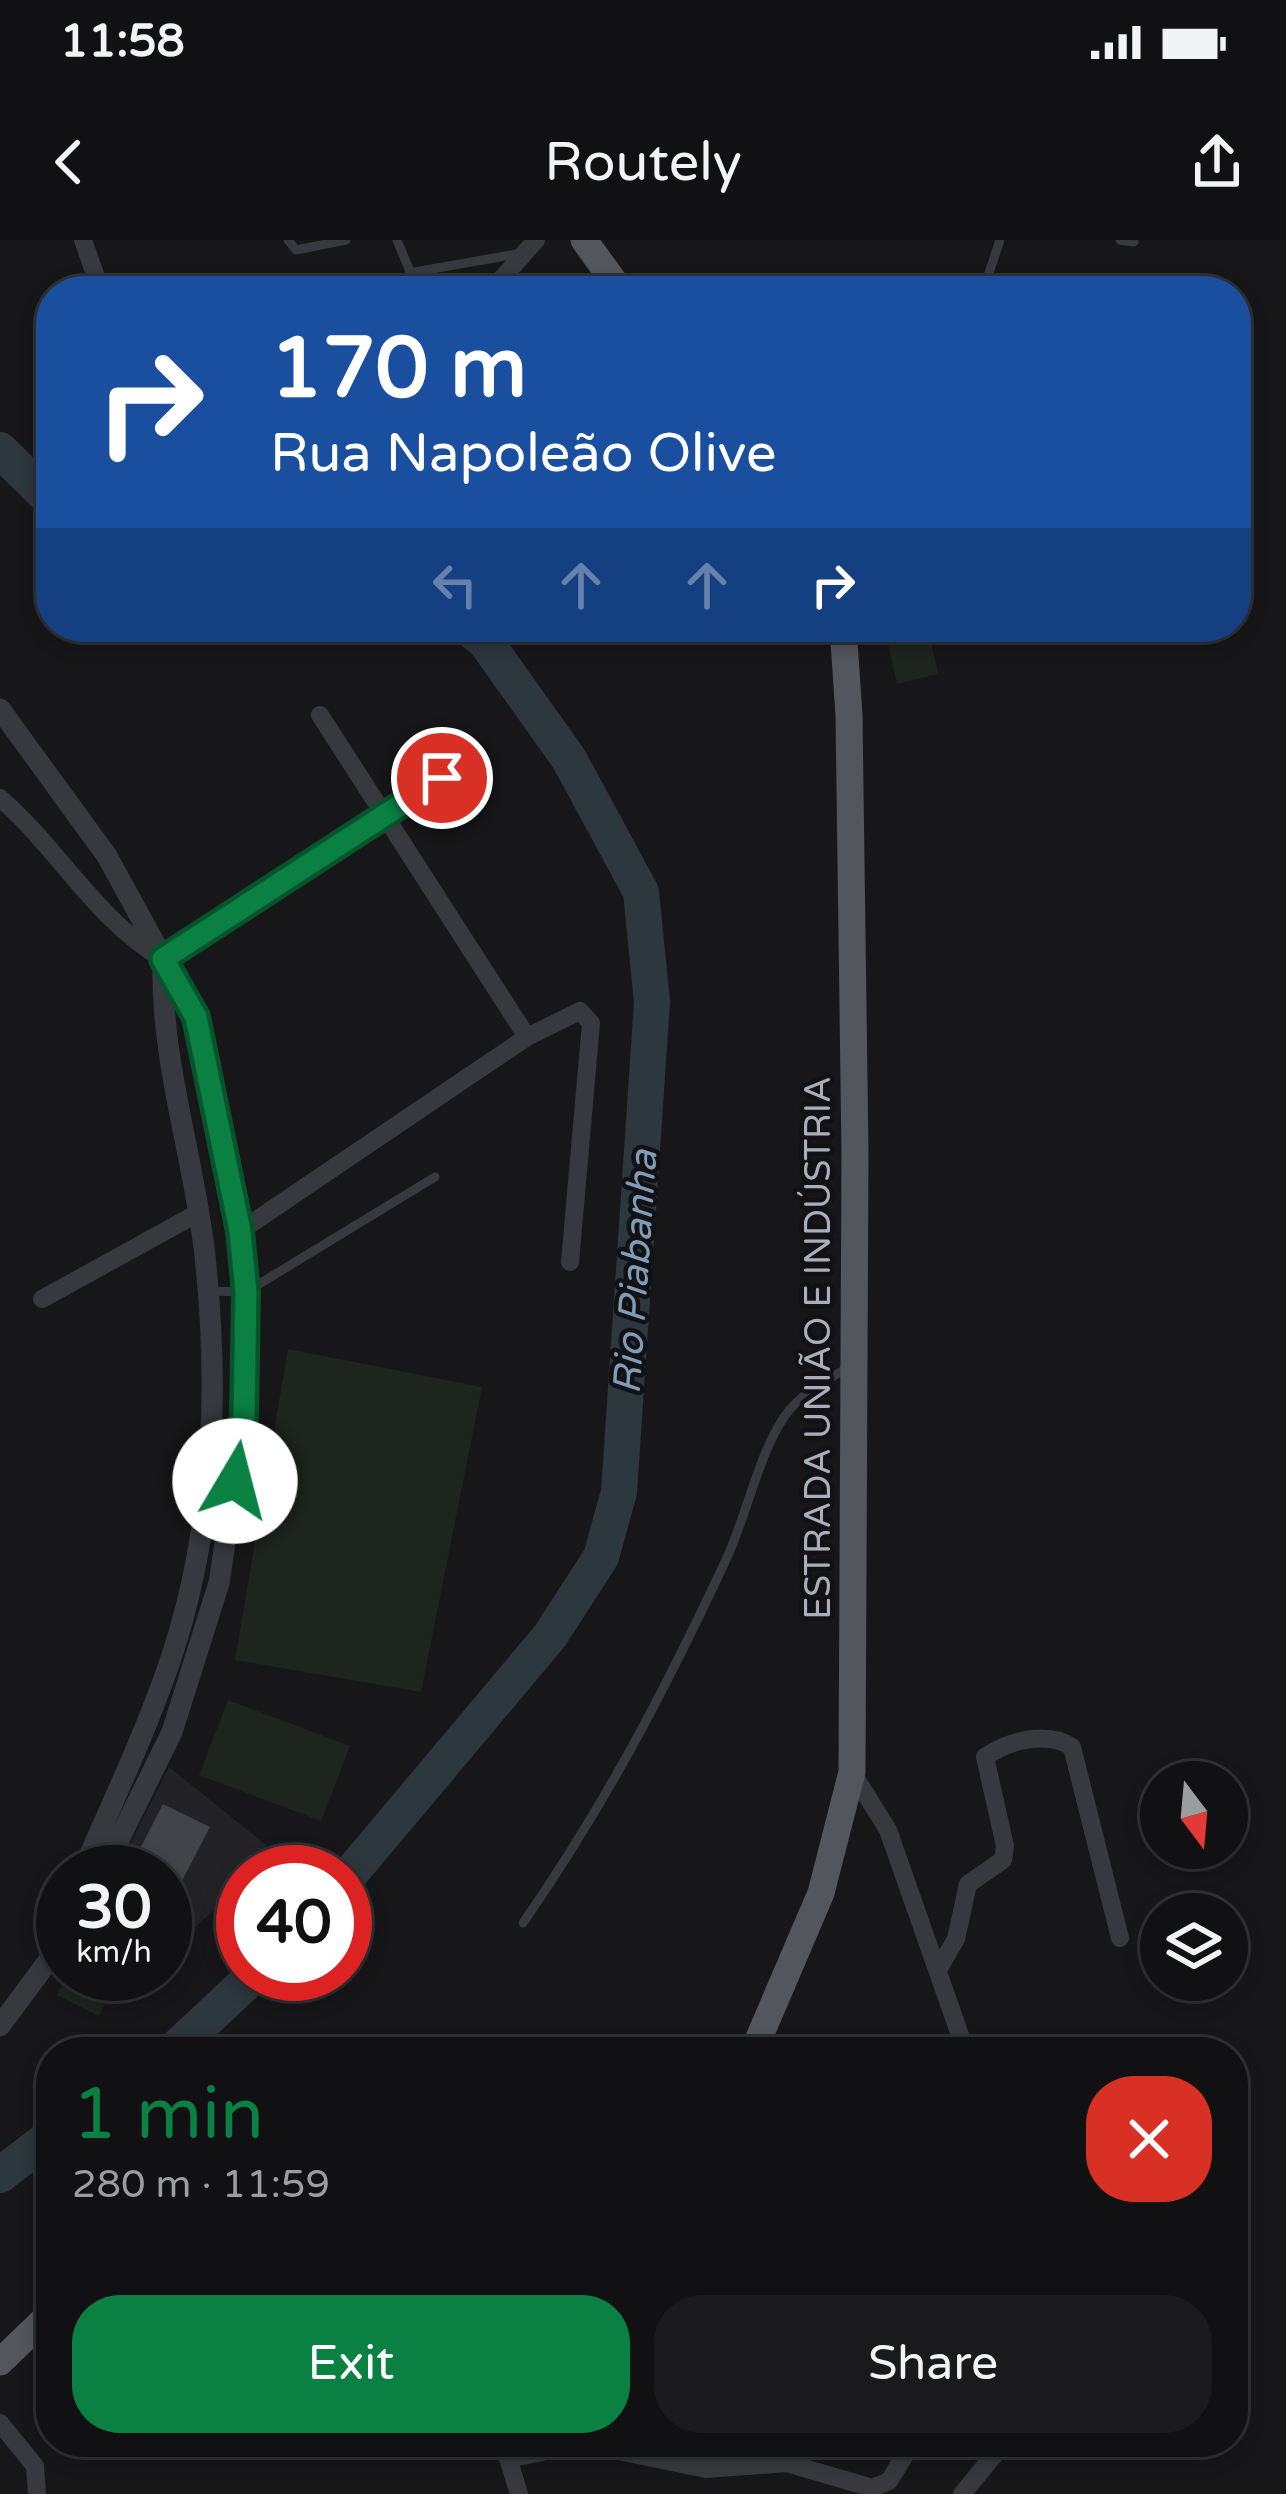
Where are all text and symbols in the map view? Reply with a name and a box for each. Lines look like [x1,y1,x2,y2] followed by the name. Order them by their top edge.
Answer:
[60,15,185,69] text: 11:58
[36,129,102,195] icon: back
[1184,129,1250,195] icon: share
[544,130,742,195] text: Routely
[270,319,527,420] text: 170 m
[72,324,228,480] icon: right
[270,421,777,486] text: Rua Napoleão Olive
[422,552,488,618] icon: left
[548,552,614,618] icon: ahead
[674,552,740,618] icon: ahead
[800,552,866,618] icon: right
[391,727,493,829] pin
[409,745,475,811] icon: arrive
[797,1076,840,1620] street label: ESTRADA UNIÃO E INDÚSTRIA
[604,1147,668,1396] water label: Rio Piabanha
[172,1418,298,1544] position arrow
[1140,1761,1248,1869] north arrow
[1140,1761,1248,2001] map controls
[216,1845,372,2001] speed limit sign: 40
[76,1872,152,1944] text: 30
[1140,1893,1248,2001] button: layers
[76,1934,152,1971] text: km/h
[72,2072,264,2159] text: 1 min
[1086,2076,1212,2202] button: close
[72,2161,330,2208] text: 280 m · 11:59
[72,2295,630,2433] button: Exit
[654,2295,1212,2433] button: Share

